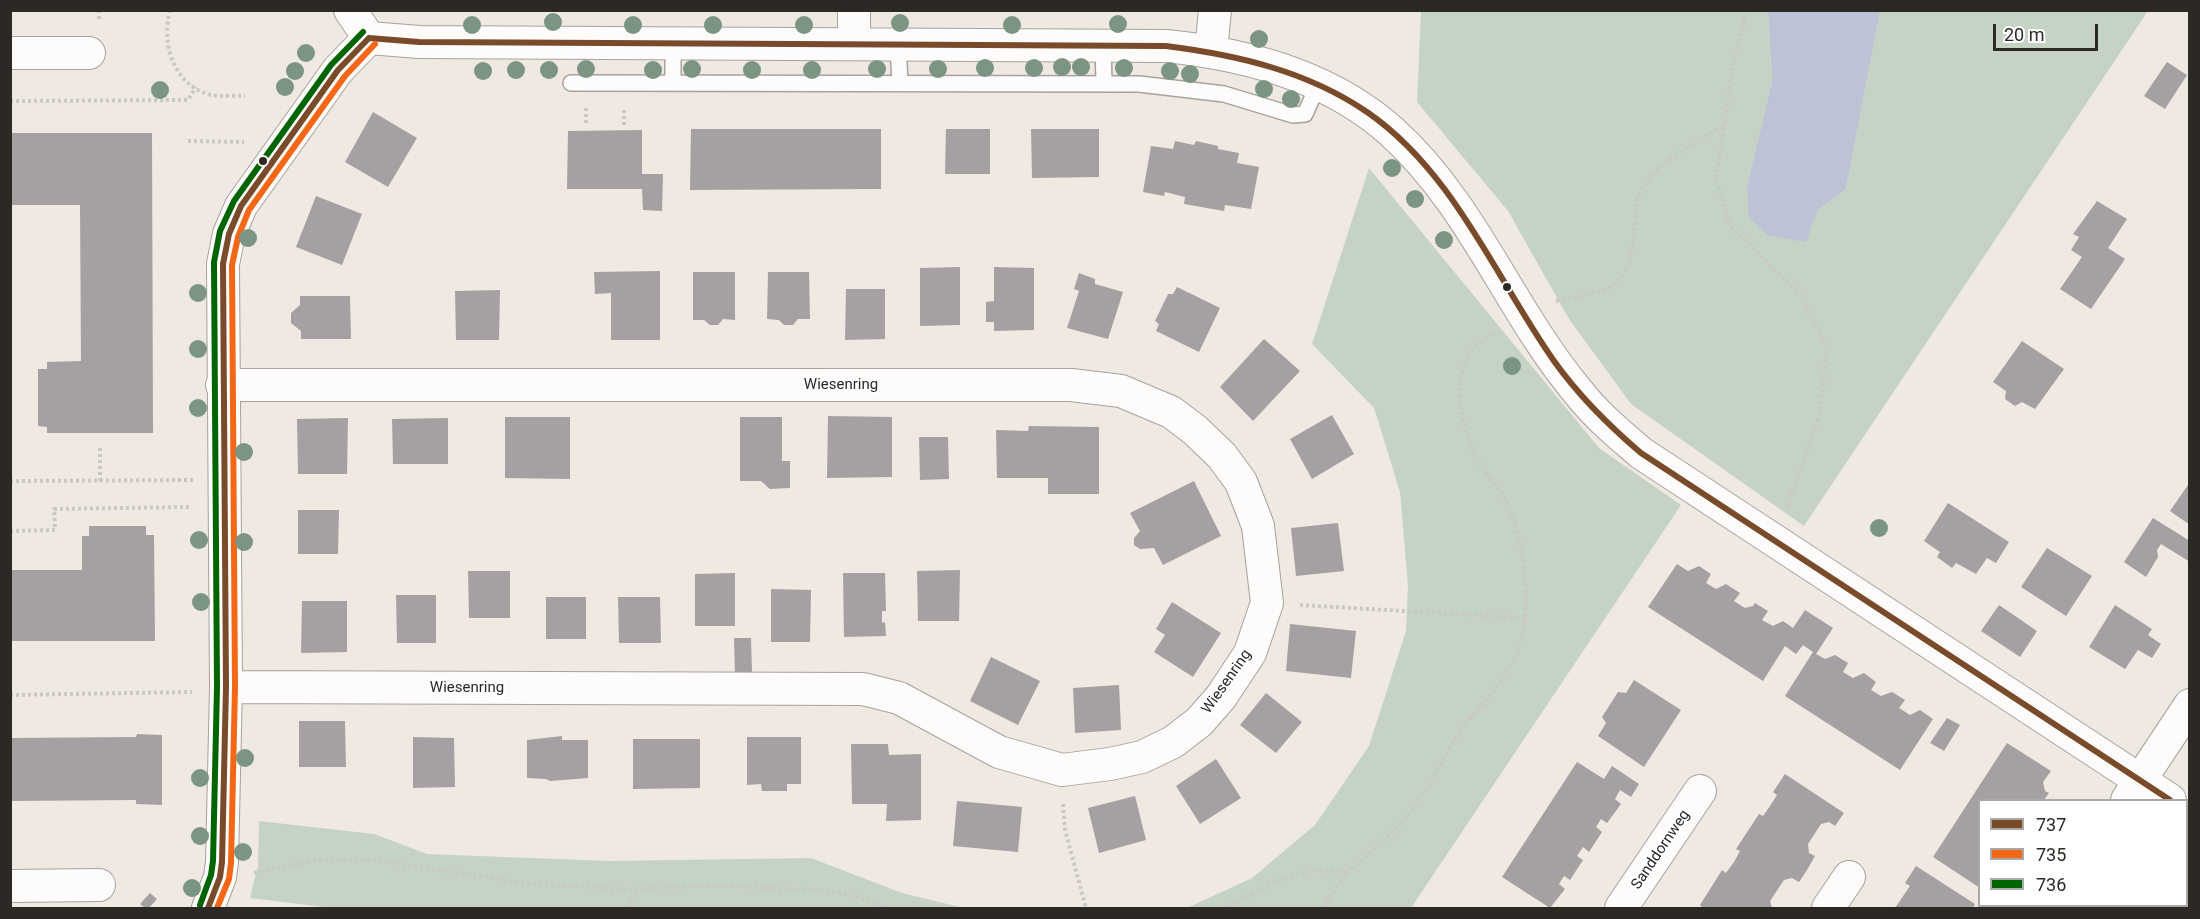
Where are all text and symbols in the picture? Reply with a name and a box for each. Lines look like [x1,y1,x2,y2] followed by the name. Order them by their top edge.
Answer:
[1996,12,2101,50] scale bar
[2004,24,2044,45] text: 20 m
[257,155,269,167] unlabelled marker
[1501,281,1513,293] unlabelled marker
[804,376,878,394] street label: Wiesenring
[1198,646,1256,718] street label: Wiesenring
[430,679,504,697] street label: Wiesenring
[1978,799,2188,907] legend
[1628,807,1694,893] street label: Sanddornweg
[2036,814,2066,835] text: 737
[2036,844,2066,865] text: 735
[2036,874,2066,895] text: 736

